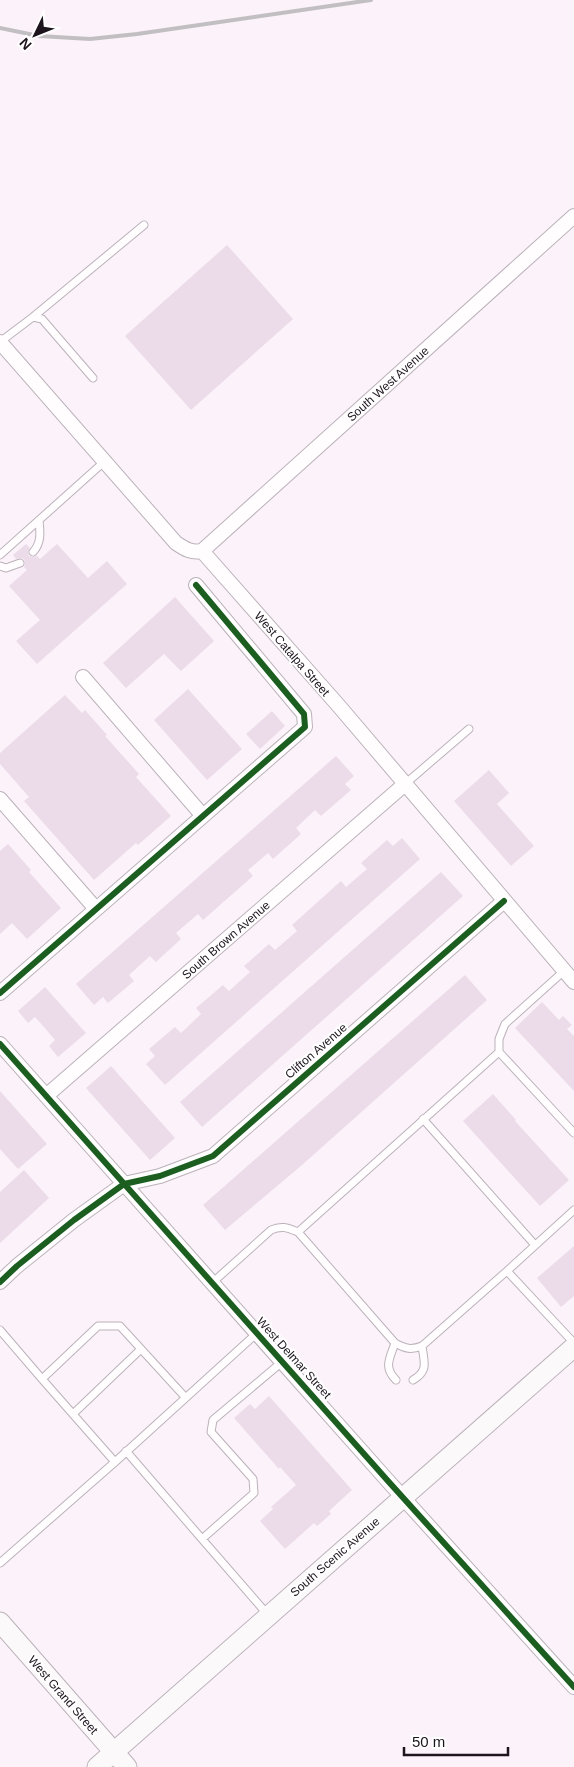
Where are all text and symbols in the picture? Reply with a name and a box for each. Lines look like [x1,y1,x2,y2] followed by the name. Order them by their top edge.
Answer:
[10,10,60,60] north arrow
[16,35,35,53] text: N
[344,343,432,424] street label: South West Avenue
[252,609,333,700] street label: West Catalpa Street
[179,898,273,982] street label: South Brown Avenue
[282,1020,350,1082] street label: Clifton Avenue
[254,1314,335,1402] street label: West Delmar Street
[287,1514,383,1600] street label: South Scenic Avenue
[25,1653,101,1738] street label: West Grand Street
[404,1724,508,1756] scale bar
[412,1733,445,1750] text: 50 m

